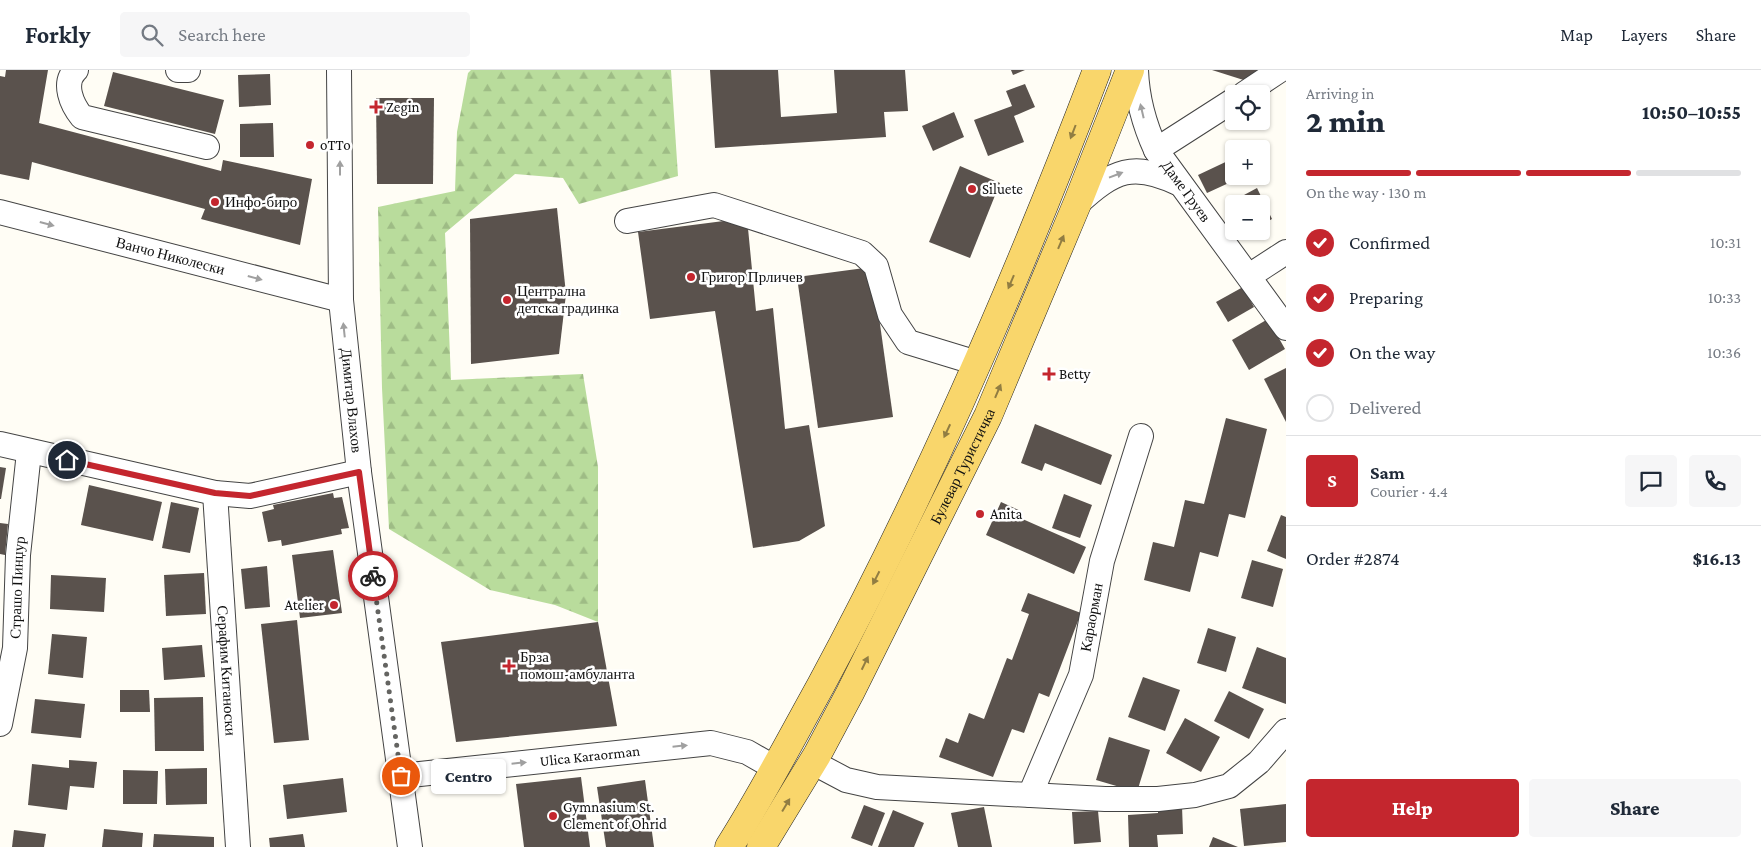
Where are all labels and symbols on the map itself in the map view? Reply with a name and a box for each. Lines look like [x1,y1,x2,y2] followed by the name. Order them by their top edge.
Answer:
[386,99,420,116] place label: Zegin
[370,101,382,113] marker: Zegin
[1138,104,1146,119] one-way arrow
[1069,125,1077,140] one-way arrow
[320,137,351,153] place label: oTTo
[304,139,316,151] marker: oTTo
[1158,157,1214,225] street label: Даме Груев
[336,159,344,175] one-way arrow
[1109,171,1124,178] one-way arrow
[982,181,1023,197] place label: Siluete
[966,183,978,195] marker: Siluete
[225,194,297,210] place label: Инфо-биро
[209,196,221,208] marker: Инфо-биро
[40,220,55,228] one-way arrow
[114,234,227,278] street label: Ванчо Николески
[1058,235,1066,249] one-way arrow
[701,269,803,285] place label: Григор Прличев
[685,271,697,283] marker: Григор Прличев
[248,274,263,282] one-way arrow
[1007,275,1015,289] one-way arrow
[517,283,619,316] place label: Централна детска градинка
[501,294,513,306] marker: Централна детска градинка
[340,322,348,338] one-way arrow
[338,347,365,454] street label: Димитар Влахов
[1059,366,1091,383] place label: Betty
[1043,368,1055,380] marker: Betty
[994,384,1002,399] one-way arrow
[927,406,998,527] street label: Булевар Туристичка
[942,424,950,438] one-way arrow
[46,439,88,481] pin
[990,506,1022,522] place label: Anita
[974,508,986,520] marker: Anita
[7,535,28,639] street label: Страшо Пинџур
[348,551,398,601] courier
[872,571,880,585] one-way arrow
[1077,582,1106,653] street label: Караорман
[284,597,325,613] place label: Atelier
[328,599,340,611] marker: Atelier
[214,605,239,736] street label: Серафим Китаноски
[520,649,635,682] place label: Брза помош-амбуланта
[861,656,869,670] one-way arrow
[502,659,516,673] marker: Брза помош-амбуланта
[673,742,689,750] one-way arrow
[539,743,641,769] street label: Ulica Karaorman
[380,755,422,797] pin
[431,758,506,794] callout: Centro
[511,759,527,767] one-way arrow
[563,799,667,832] place label: Gymnasium St. Clement of Ohrid
[782,799,791,812] one-way arrow
[547,810,559,822] marker: Gymnasium St. Clement of Ohrid

